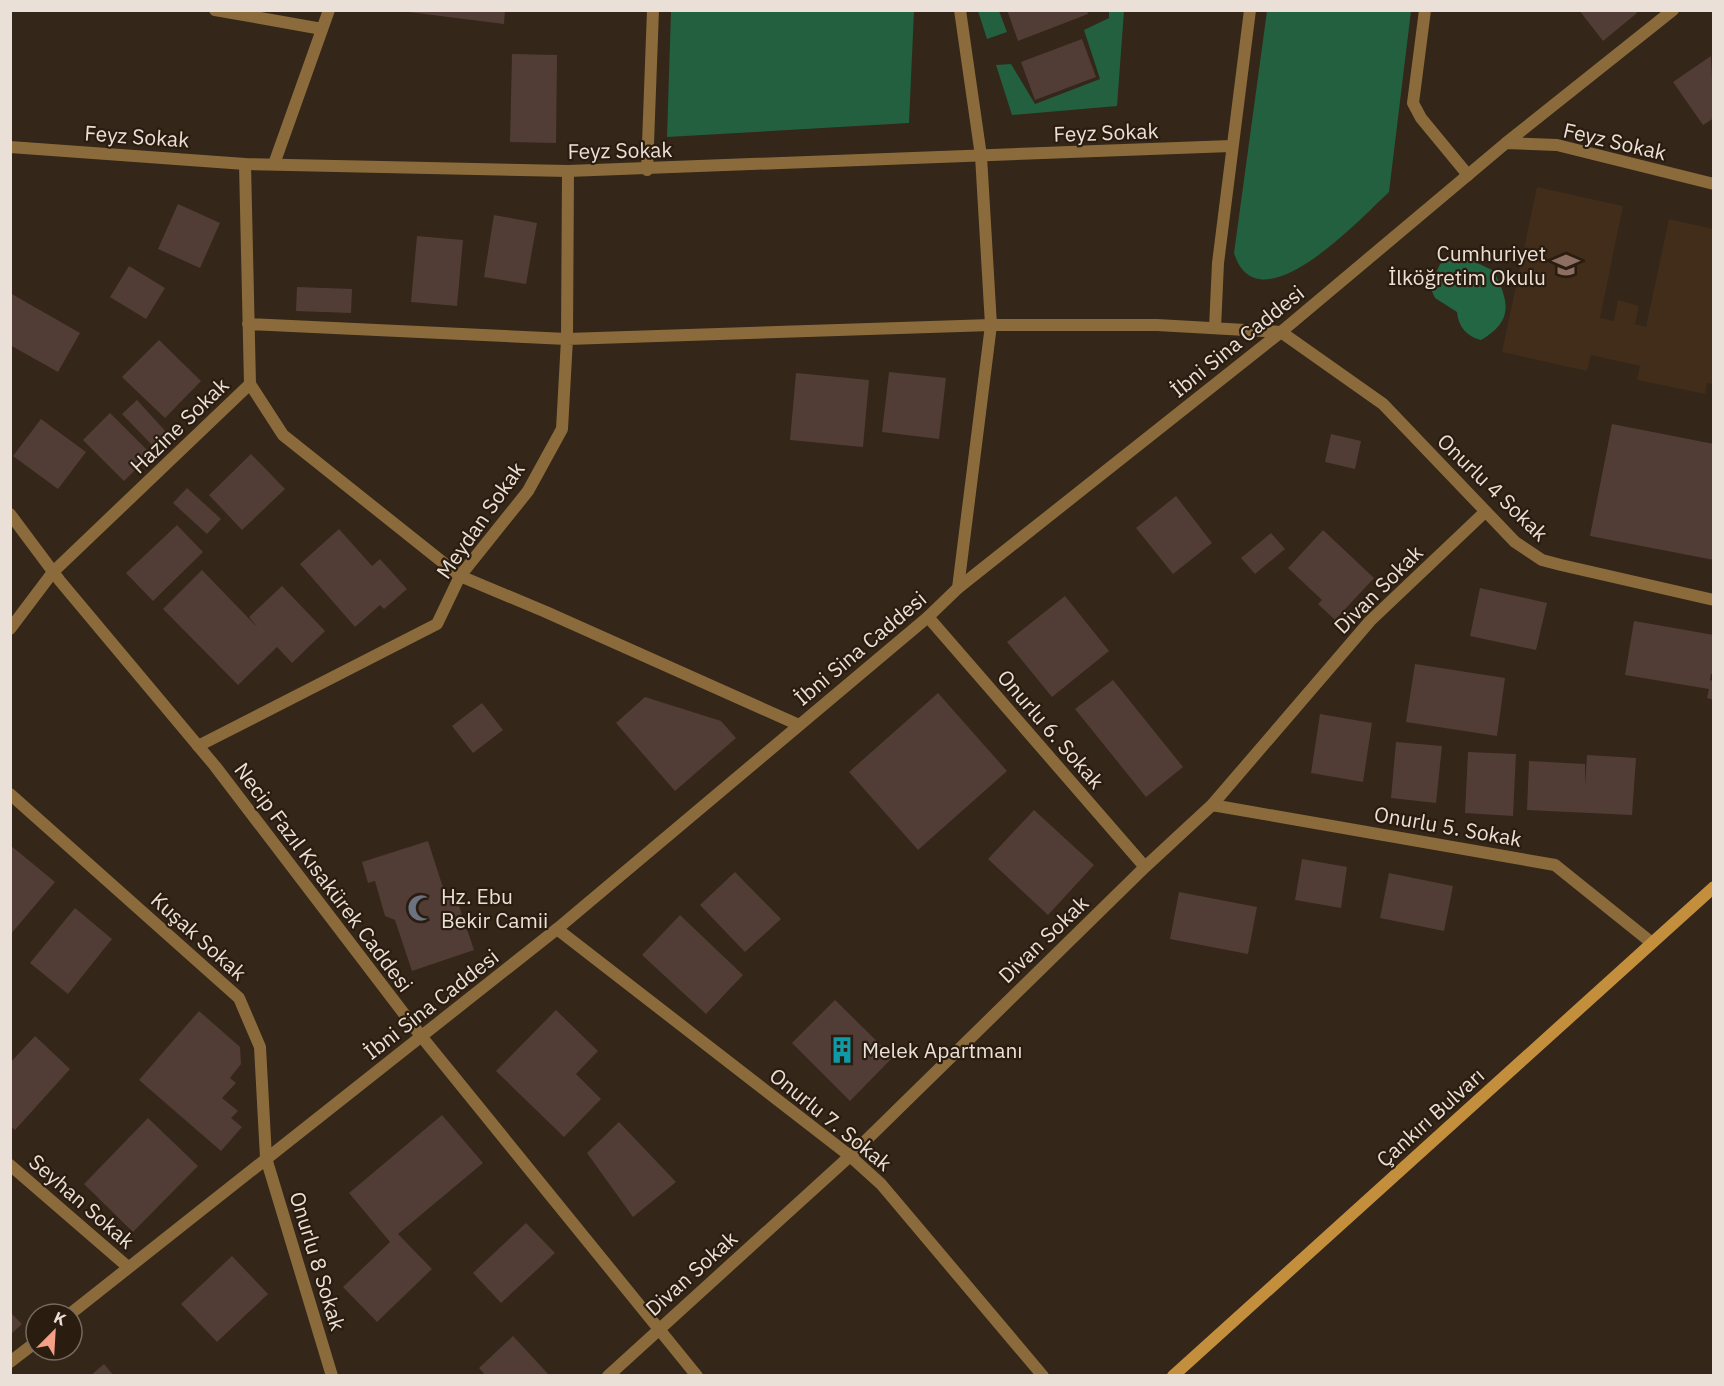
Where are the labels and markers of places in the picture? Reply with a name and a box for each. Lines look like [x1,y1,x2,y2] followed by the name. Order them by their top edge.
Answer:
[1388,239,1546,291] place label: Cumhuriyet İlköğretim Okulu
[1551,250,1581,280] school or university icon: Cumhuriyet İlköğretim Okulu
[441,882,548,934] place label: Hz. Ebu Bekir Camii
[406,893,436,923] mosque icon: Hz. Ebu Bekir Camii
[827,1035,857,1065] building icon: Melek Apartmanı
[862,1036,1023,1064] place label: Melek Apartmanı

